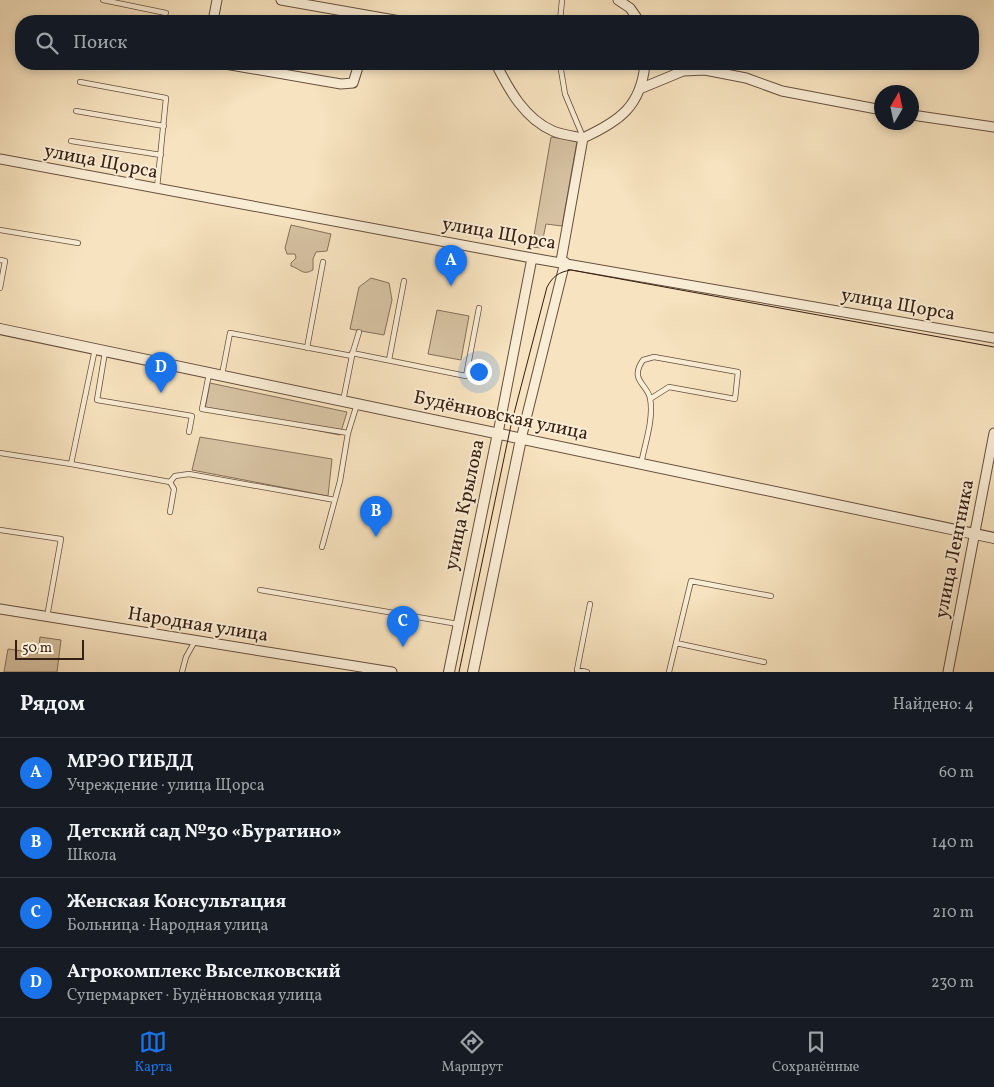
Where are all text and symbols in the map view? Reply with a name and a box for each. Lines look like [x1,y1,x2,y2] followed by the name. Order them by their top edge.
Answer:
[15,15,979,70] search box
[33,29,61,57] icon: search
[73,30,127,56] text: Поиск
[874,85,919,130] north arrow
[42,138,160,186] street label: улица Щорса
[440,211,558,257] street label: улица Щорса
[435,245,467,286] pin: A
[839,282,957,328] street label: улица Щорса
[145,352,177,393] pin: D
[466,359,492,385] your location
[411,385,591,447] street label: Будённовская улица
[438,437,492,573] street label: улица Крылова
[929,477,981,621] street label: улица Ленгника
[360,496,392,537] pin: B
[126,601,270,649] street label: Народная улица
[387,606,419,647] pin: C
[15,637,84,660] scale bar
[22,639,52,658] text: 50 m
[20,690,85,719] text: Рядом
[893,694,974,716] text: Найдено: 4
[67,749,194,775] text: МРЭО ГИБДД
[30,762,42,784] text: A
[939,762,974,784] text: 60 m
[67,775,265,797] text: Учреждение · улица Щорса
[67,819,342,845] text: Детский сад №30 «Буратино»
[31,832,41,854] text: B
[932,832,974,854] text: 140 m
[67,845,117,867] text: Школа
[67,889,286,915] text: Женская Консультация
[31,902,41,924] text: C
[932,902,974,924] text: 210 m
[67,915,268,937] text: Больница · Народная улица
[67,959,341,985] text: Агрокомплекс Выселковский
[30,972,42,994] text: D
[931,972,974,994] text: 230 m
[67,985,322,1007] text: Супермаркет · Будённовская улица
[134,1028,172,1077] tab: Карта
[441,1028,503,1077] tab: Маршрут
[772,1028,860,1077] tab: Сохранённые

